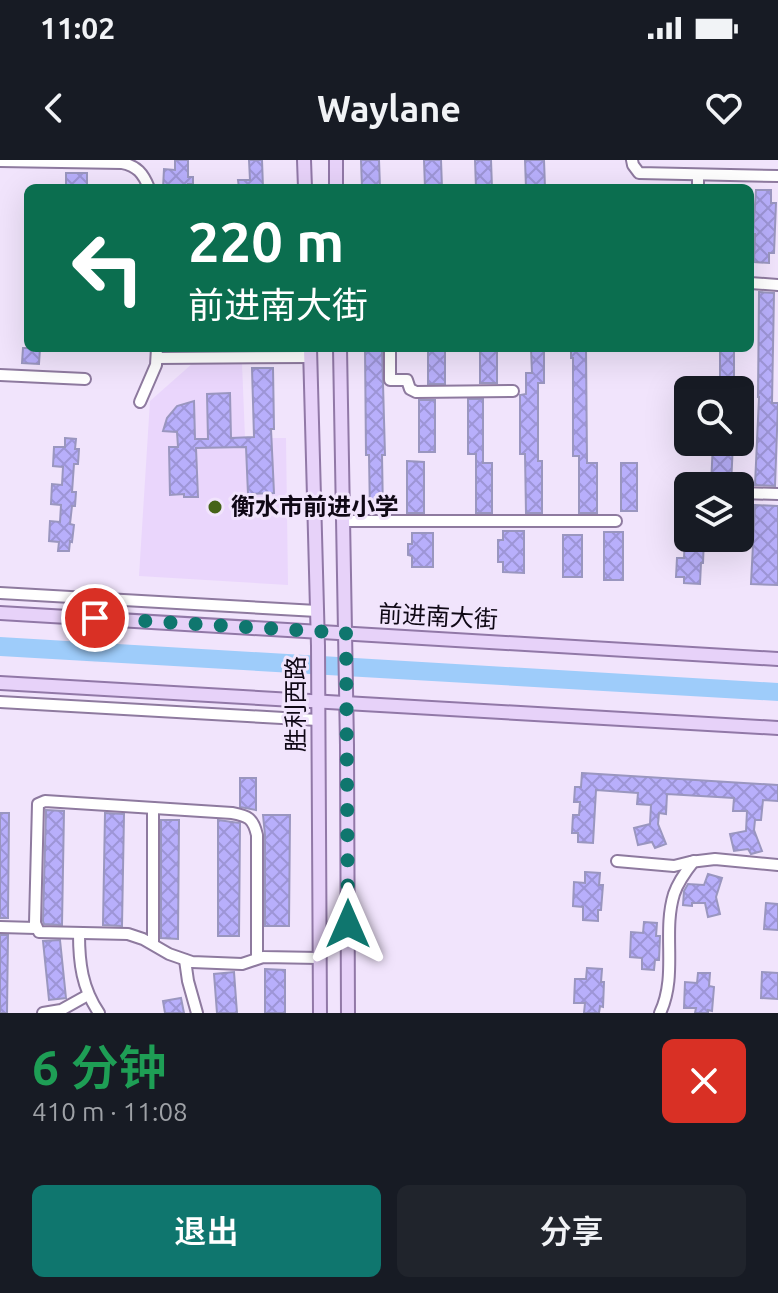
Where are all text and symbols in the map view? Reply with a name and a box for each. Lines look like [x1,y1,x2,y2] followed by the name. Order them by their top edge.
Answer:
[40,11,115,45] text: 11:02
[32,86,76,130] icon: back
[702,86,746,130] icon: heart
[317,88,461,129] text: Waylane
[188,210,344,273] text: 220 m
[56,216,160,320] icon: left
[188,284,368,325] text: 前进南大街
[674,376,754,552] map controls
[674,376,754,456] button: search
[674,472,754,552] button: layers
[231,493,399,520] place label: 衡水市前进小学
[206,498,224,516] marker: 衡水市前进小学
[61,584,129,652] pin
[73,596,117,640] icon: arrive
[377,600,499,633] street label: 前进南大街
[282,656,309,752] street label: 胜利西路
[306,882,390,966] position arrow
[662,1039,746,1123] button: close
[32,1040,166,1094] text: 6 分钟
[32,1097,188,1126] text: 410 m · 11:08
[32,1185,381,1277] button: 退出
[397,1185,746,1277] button: 分享

